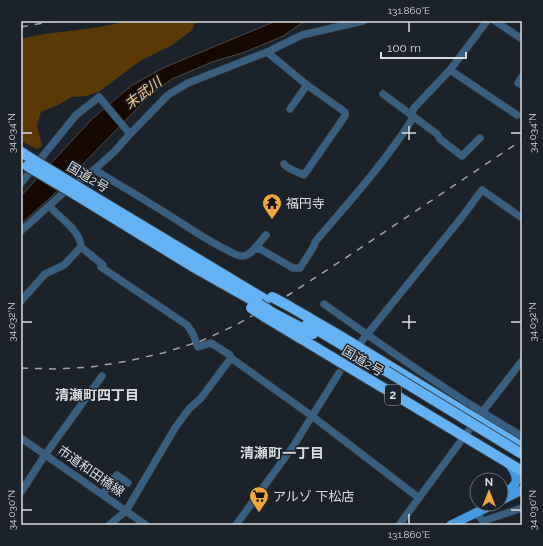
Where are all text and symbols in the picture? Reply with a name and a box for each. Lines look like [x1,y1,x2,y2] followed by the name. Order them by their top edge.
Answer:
[388,5,430,16] text: 131.860°E
[381,34,466,60] scale bar
[387,41,421,55] text: 100 m
[121,73,166,112] water label: 末武川
[6,113,17,153] text: 34.034°N
[527,113,538,153] text: 34.034°N
[65,159,111,195] street label: 国道2号
[261,192,283,220] temple icon: 福円寺
[286,196,325,211] place label: 福円寺
[6,302,17,342] text: 34.032°N
[527,302,538,342] text: 34.032°N
[340,343,386,379] street label: 国道2号
[385,385,401,405] road number: 2
[55,387,139,403] district label: 清瀬町四丁目
[55,442,127,500] street label: 市道和田橋線
[240,445,324,461] district label: 清瀬町一丁目
[469,472,509,512] north arrow
[485,476,493,489] text: N
[248,485,270,513] supermarket icon: アルゾ 下松店
[273,489,354,504] place label: アルゾ 下松店
[6,490,17,530] text: 34.030°N
[527,490,538,530] text: 34.030°N
[388,529,430,540] text: 131.860°E

